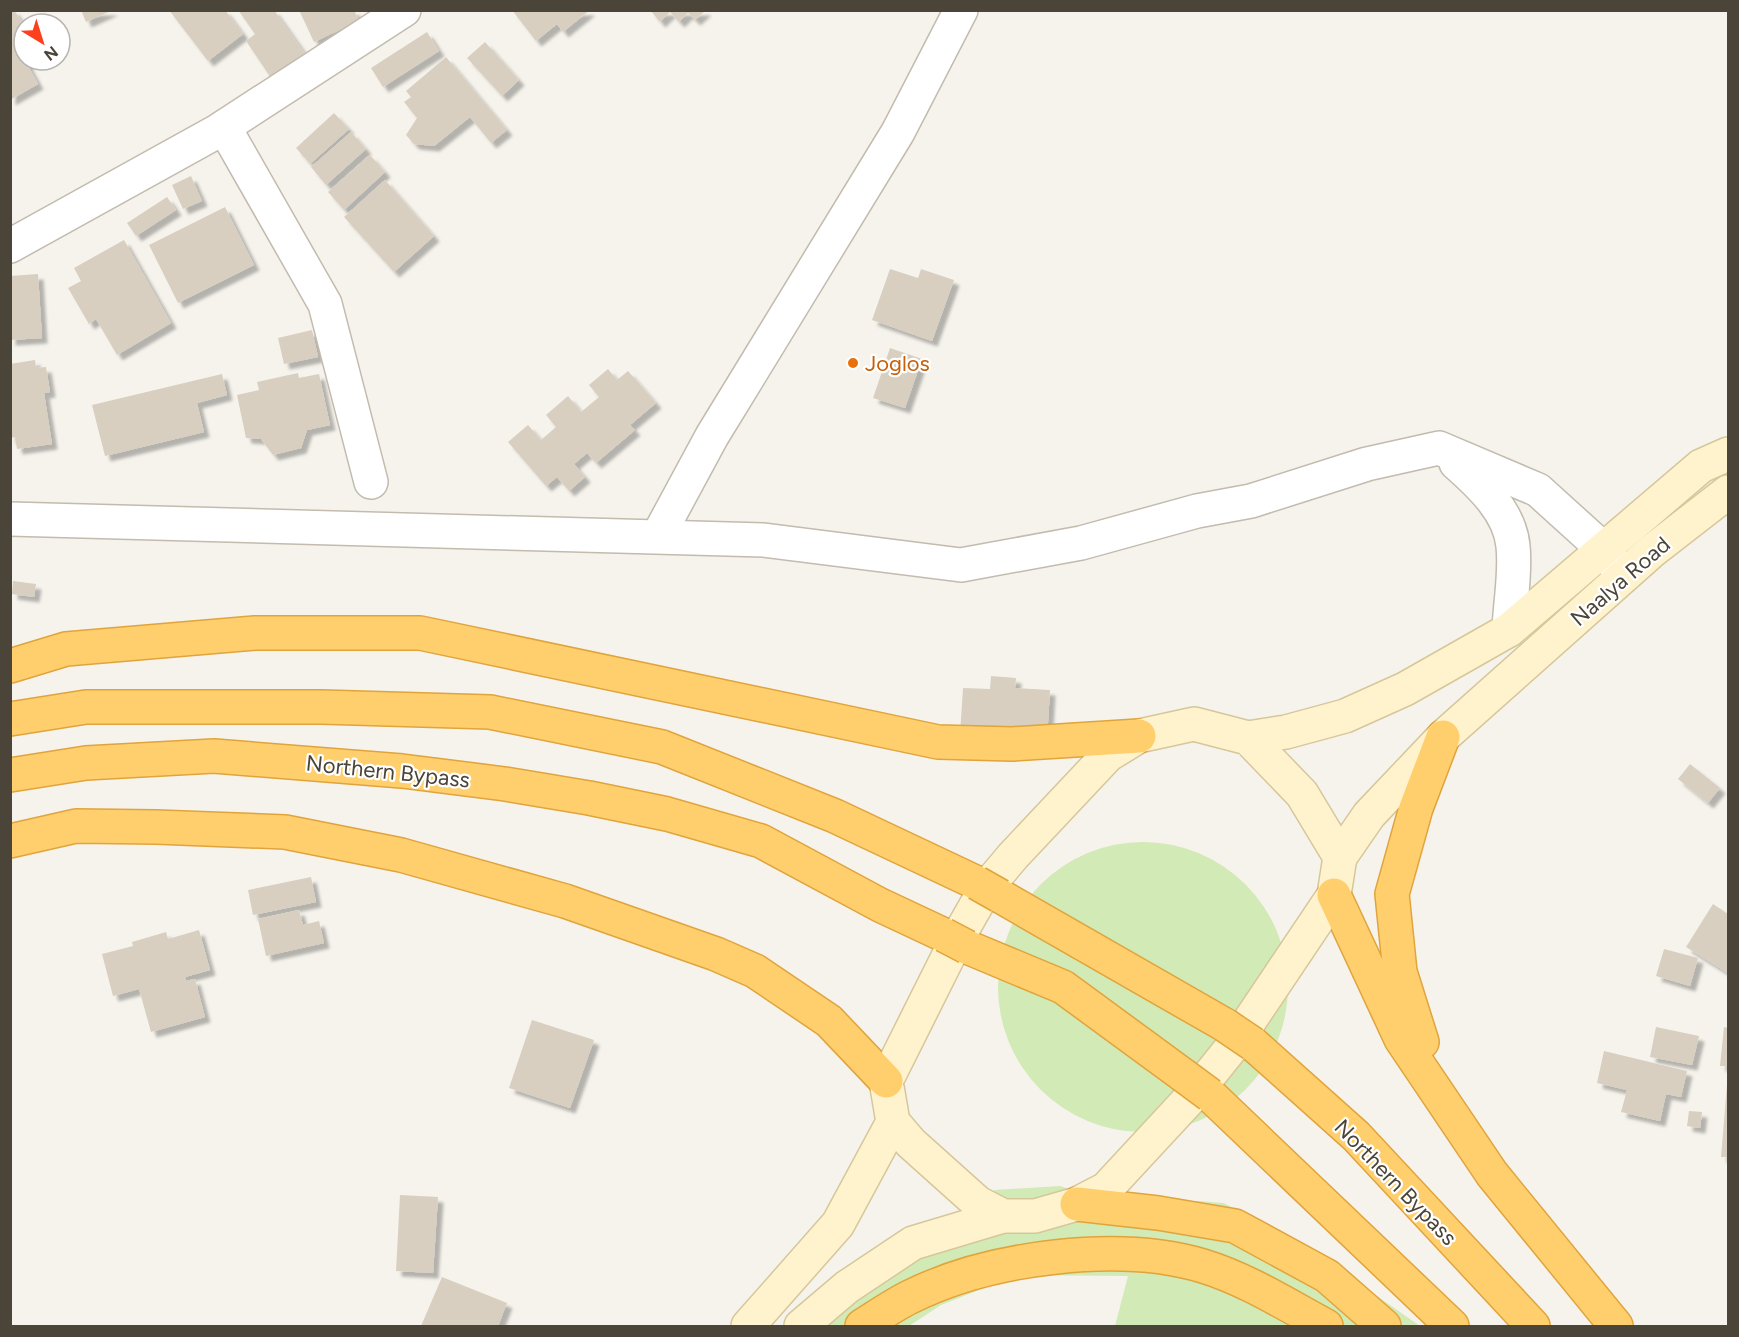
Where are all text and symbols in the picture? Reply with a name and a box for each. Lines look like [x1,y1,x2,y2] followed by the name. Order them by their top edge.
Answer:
[12,12,72,72] north arrow
[40,42,62,65] text: N
[865,350,930,377] place label: Joglos
[846,356,860,370] marker: Joglos
[1565,531,1676,632] street label: Naalya Road
[305,749,471,794] street label: Northern Bypass
[1329,1114,1463,1251] street label: Northern Bypass

